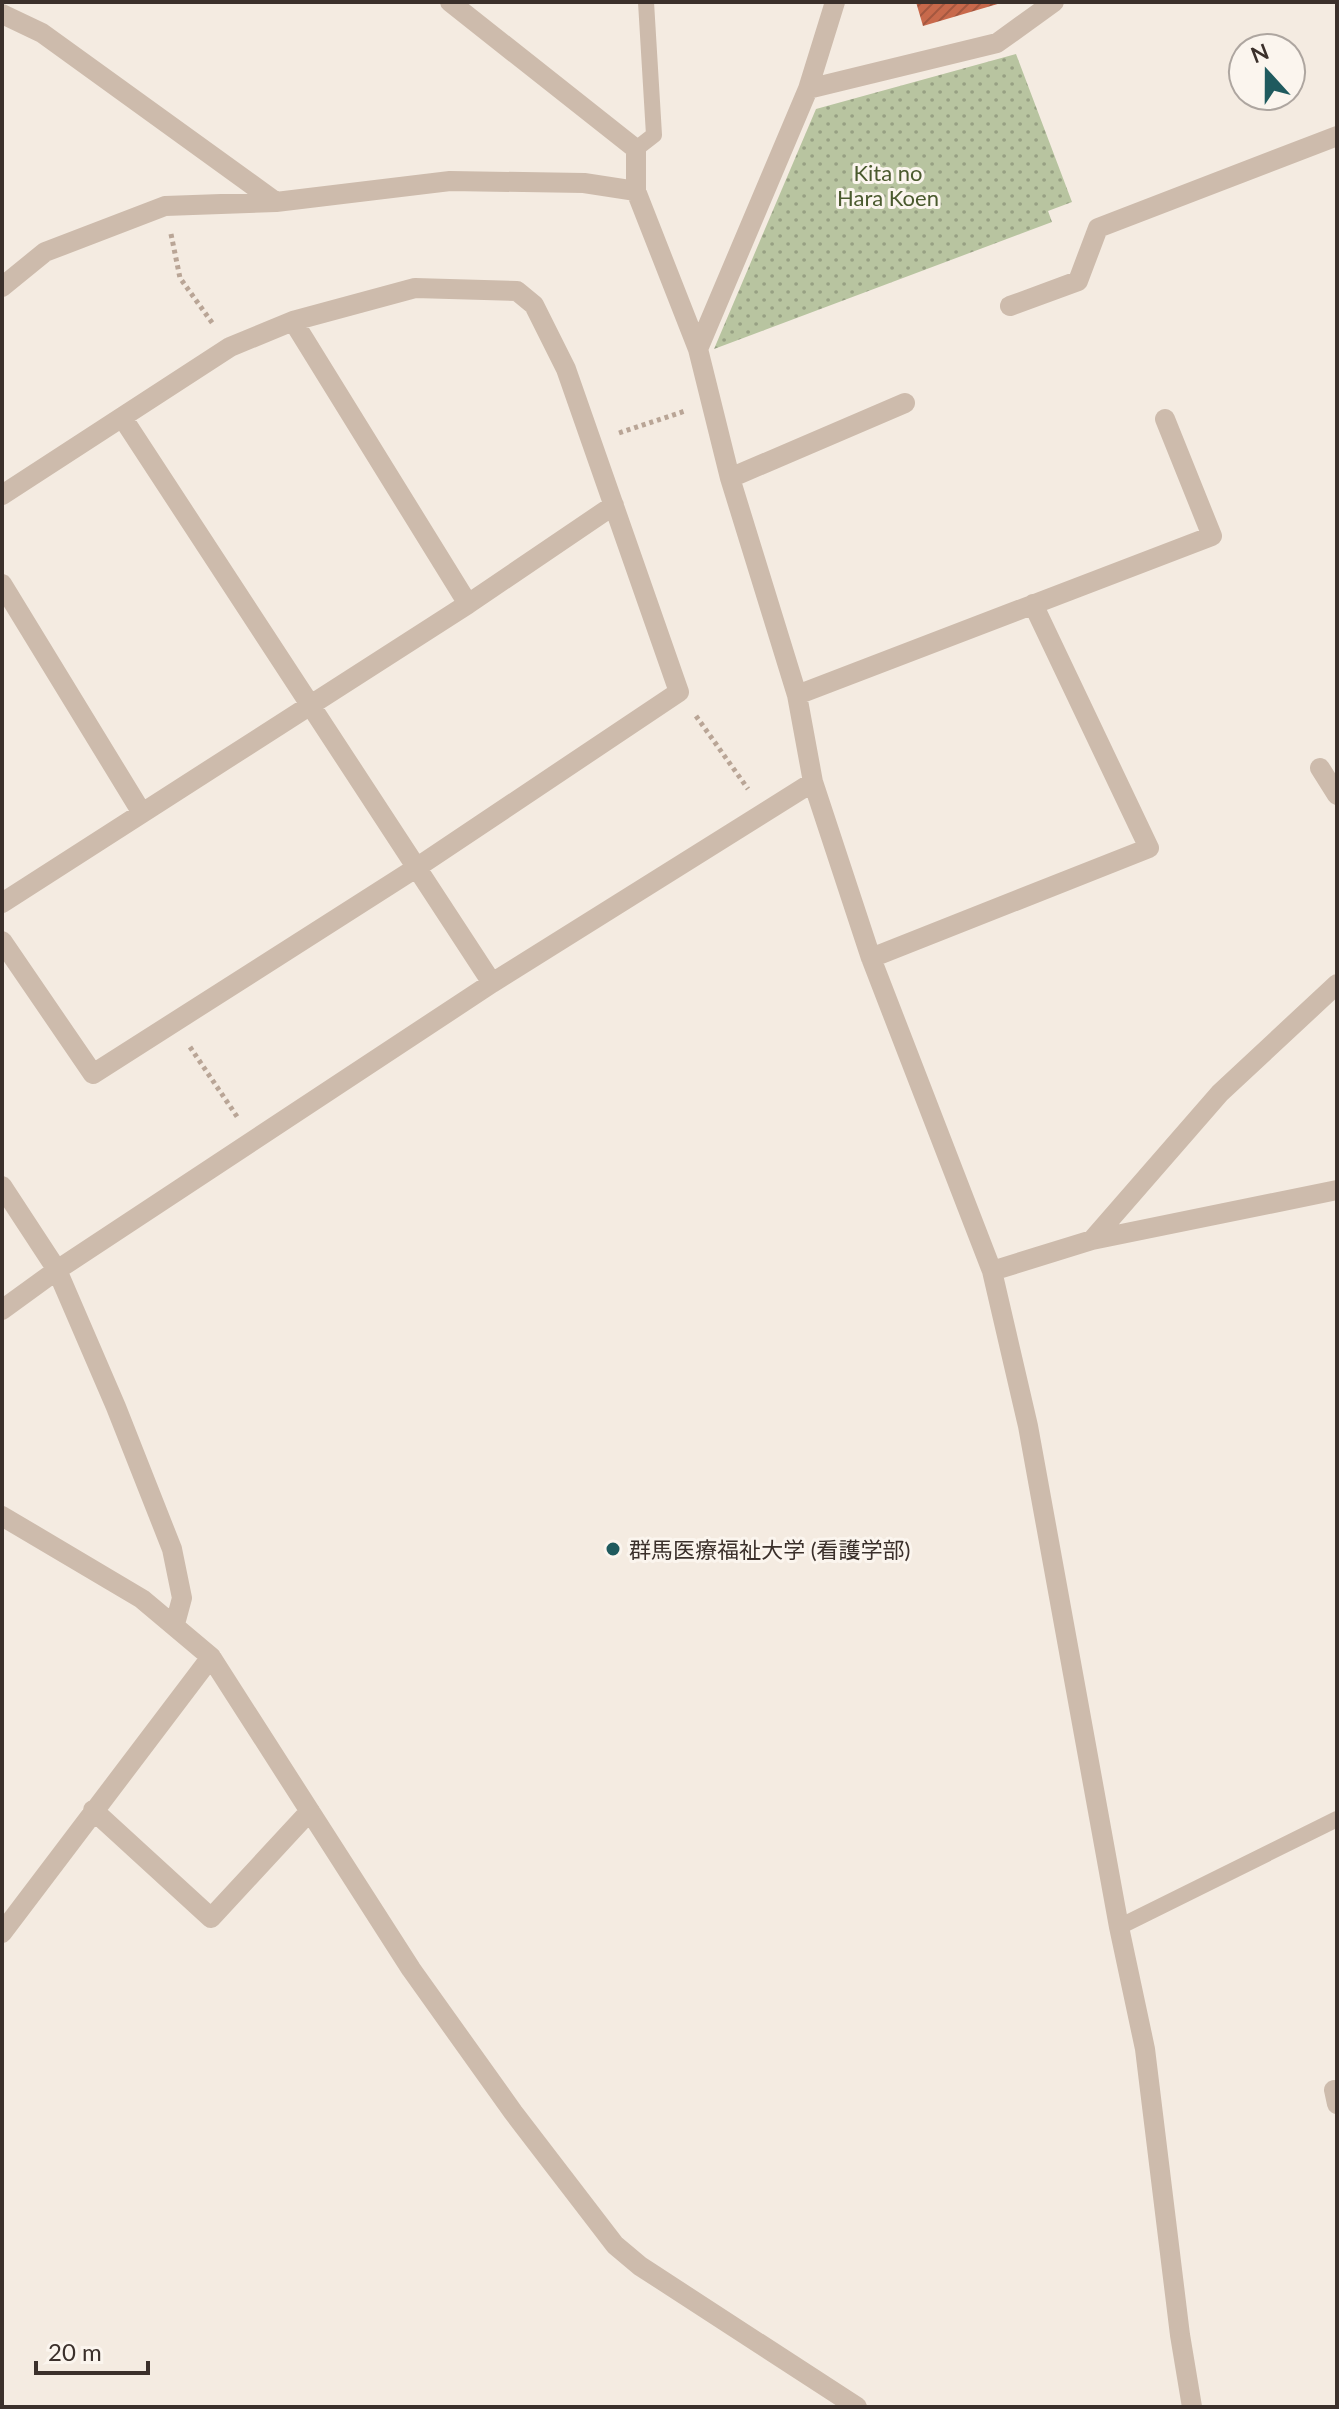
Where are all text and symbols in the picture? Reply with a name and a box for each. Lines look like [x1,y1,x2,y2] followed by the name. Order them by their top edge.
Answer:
[1227,32,1307,112] north arrow
[1247,37,1272,69] text: N
[837,159,939,211] park label: Kita no Hara Koen
[629,1536,910,1563] place label: 群馬医療福祉大学 (看護学部)
[604,1540,622,1558] marker: 群馬医療福祉大学 (看護学部)
[36,2325,148,2375] scale bar
[48,2337,102,2366] text: 20 m

